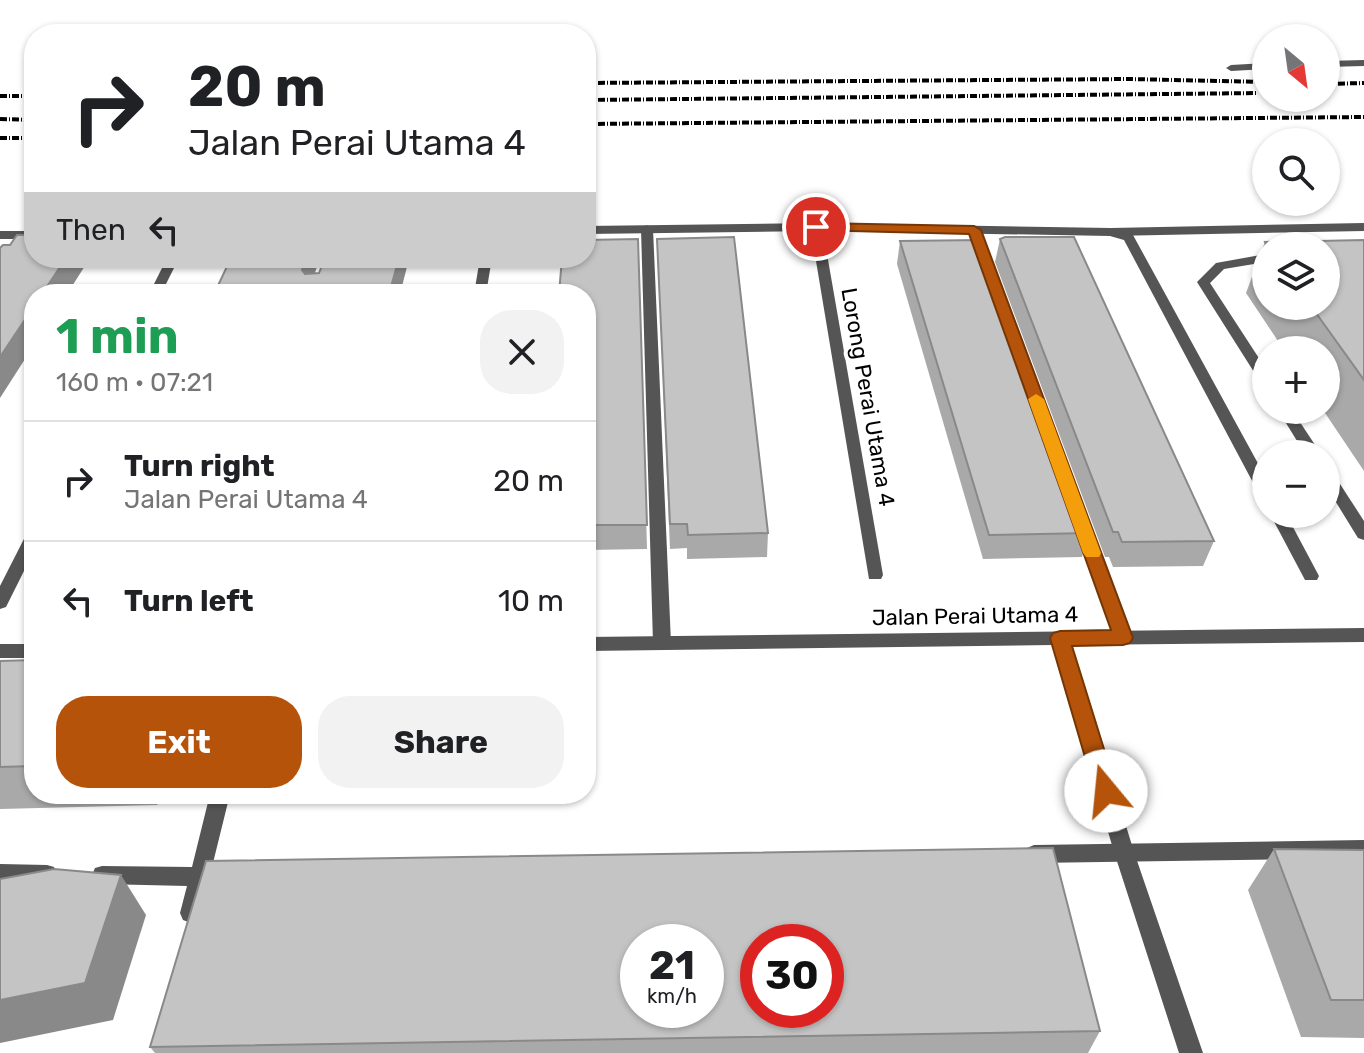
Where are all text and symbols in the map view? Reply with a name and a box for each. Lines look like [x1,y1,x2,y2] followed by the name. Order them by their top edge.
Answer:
[1252,24,1340,112] north arrow
[1252,24,1340,528] map controls
[188,54,326,120] text: 20 m
[56,56,160,160] icon: right
[188,121,526,164] text: Jalan Perai Utama 4
[1252,128,1340,216] button: search
[782,193,850,261] pin
[794,205,838,249] icon: arrive
[142,208,186,252] icon: left
[56,212,126,248] text: Then
[1252,232,1340,320] button: layers
[835,286,901,508] street label: Lorong Perai Utama 4
[56,308,179,365] text: 1 min
[480,310,564,394] button: close
[1252,336,1340,424] button: +
[56,367,213,398] text: 160 m · 07:21
[1252,440,1340,528] button: −
[124,448,275,484] text: Turn right
[56,459,100,503] icon: right
[493,463,564,499] text: 20 m
[124,484,368,515] text: Jalan Perai Utama 4
[56,579,100,623] icon: left
[124,583,254,619] text: Turn left
[498,583,564,619] text: 10 m
[872,601,1078,631] street label: Jalan Perai Utama 4
[56,696,302,788] button: Exit
[318,696,564,788] button: Share
[1064,749,1148,833] position arrow
[740,924,844,1028] speed limit sign: 30
[649,942,695,989] text: 21
[647,984,697,1008] text: km/h

